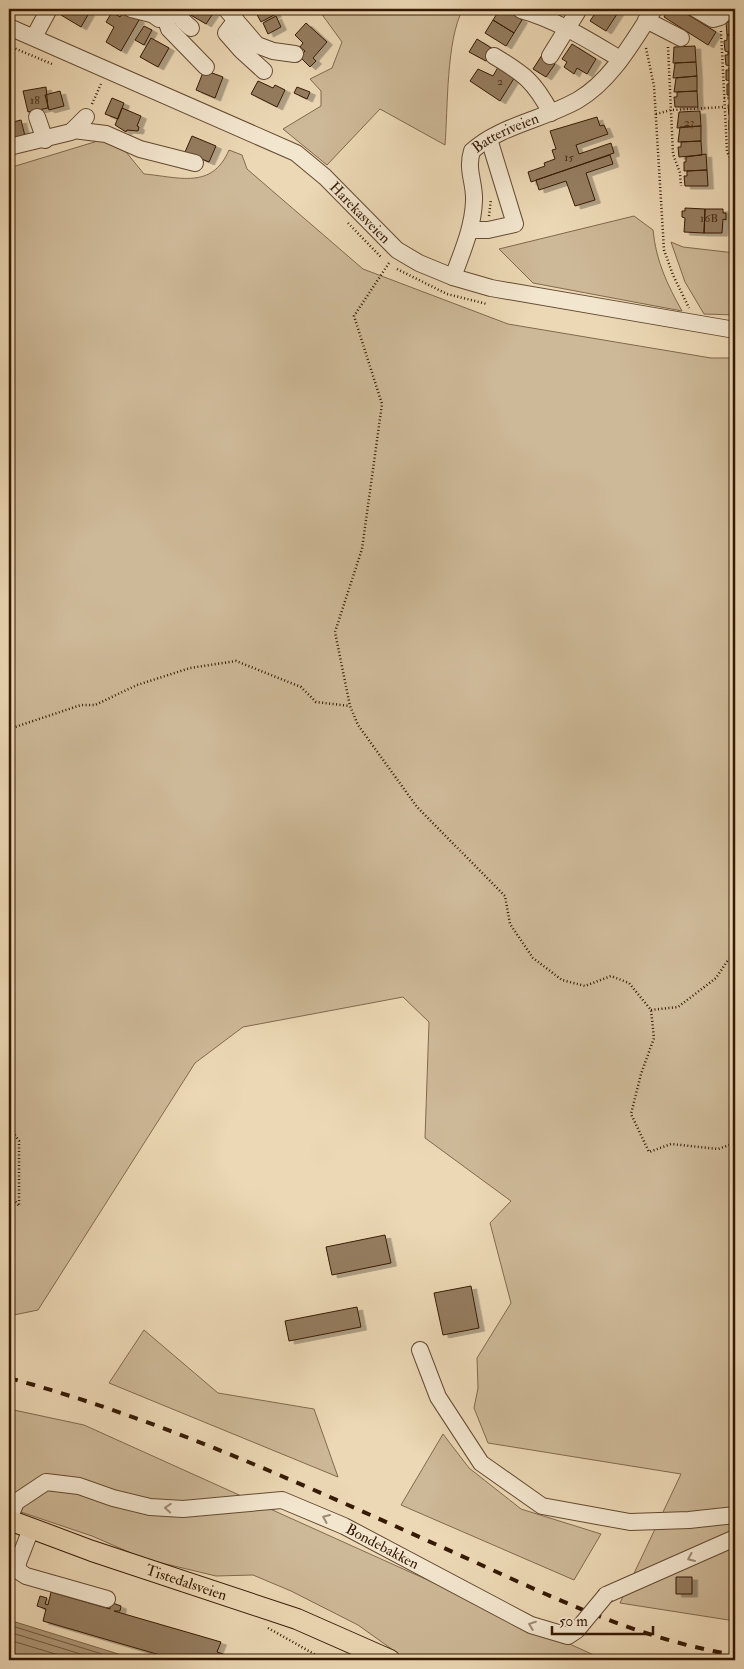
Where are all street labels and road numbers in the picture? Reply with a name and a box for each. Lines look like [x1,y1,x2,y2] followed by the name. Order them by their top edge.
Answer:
[468,109,542,157] street label: Batteriveien
[325,178,394,248] street label: Harekasveien
[342,1520,422,1574] street label: Bondebakken
[143,1560,229,1605] street label: Tistedalsveien

